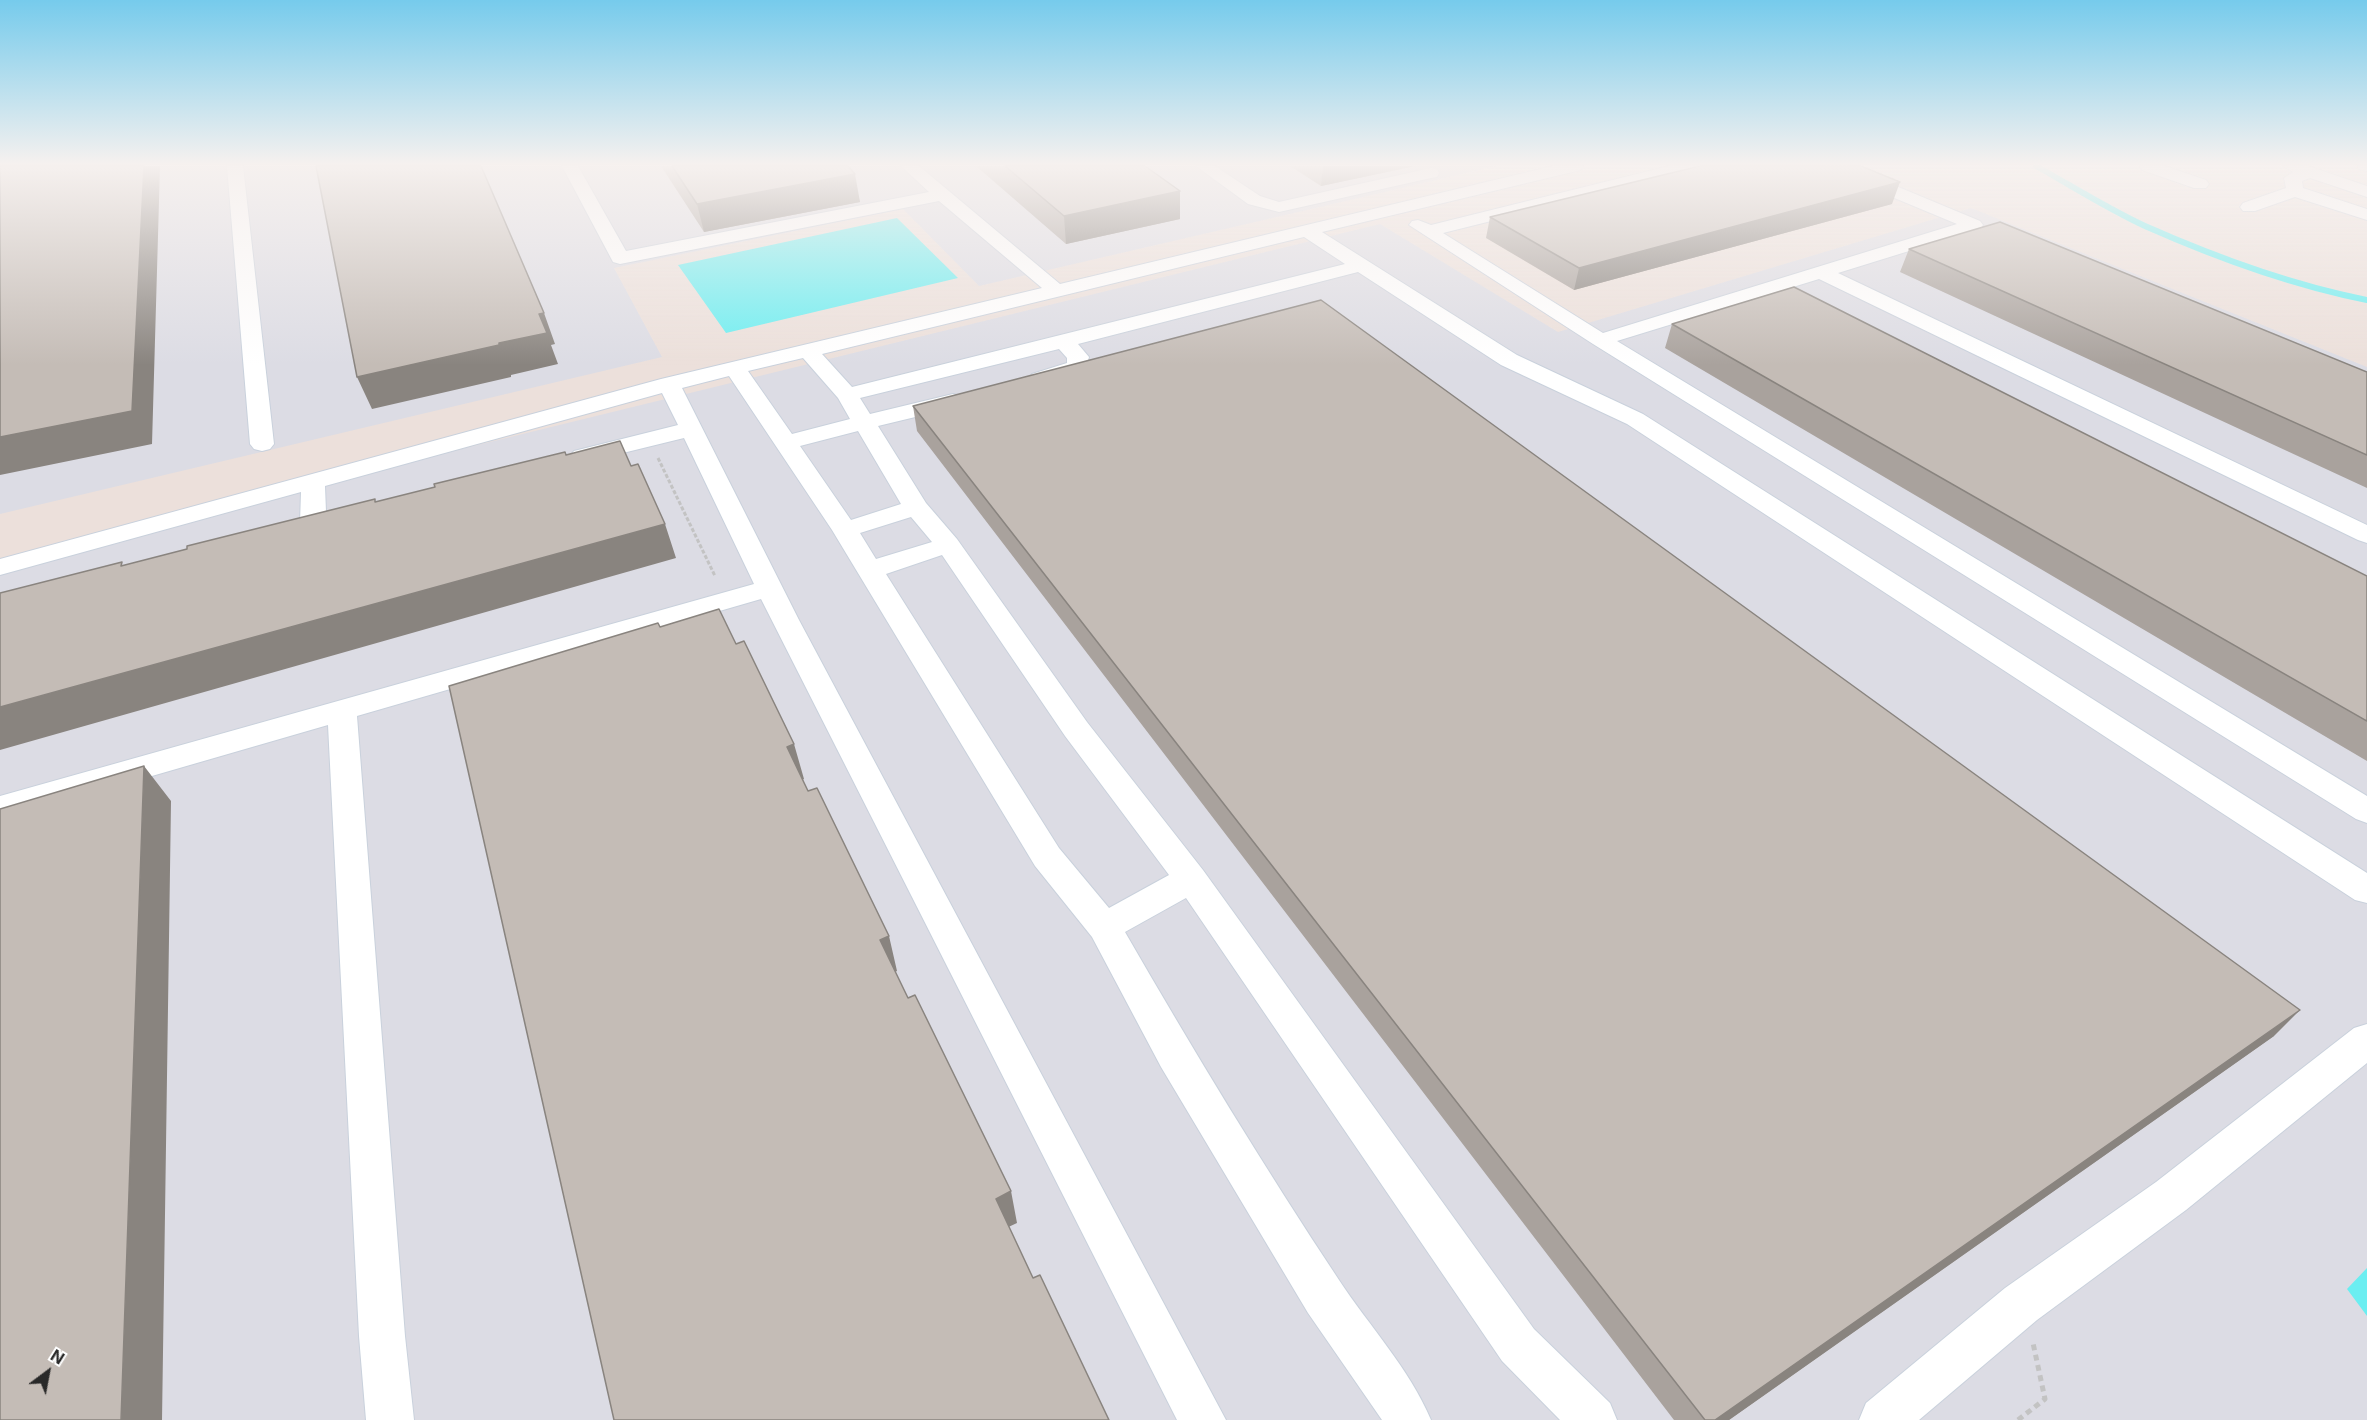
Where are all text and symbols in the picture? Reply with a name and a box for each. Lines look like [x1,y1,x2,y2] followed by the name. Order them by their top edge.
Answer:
[18,1342,78,1402] north arrow
[47,1345,68,1368] text: N

